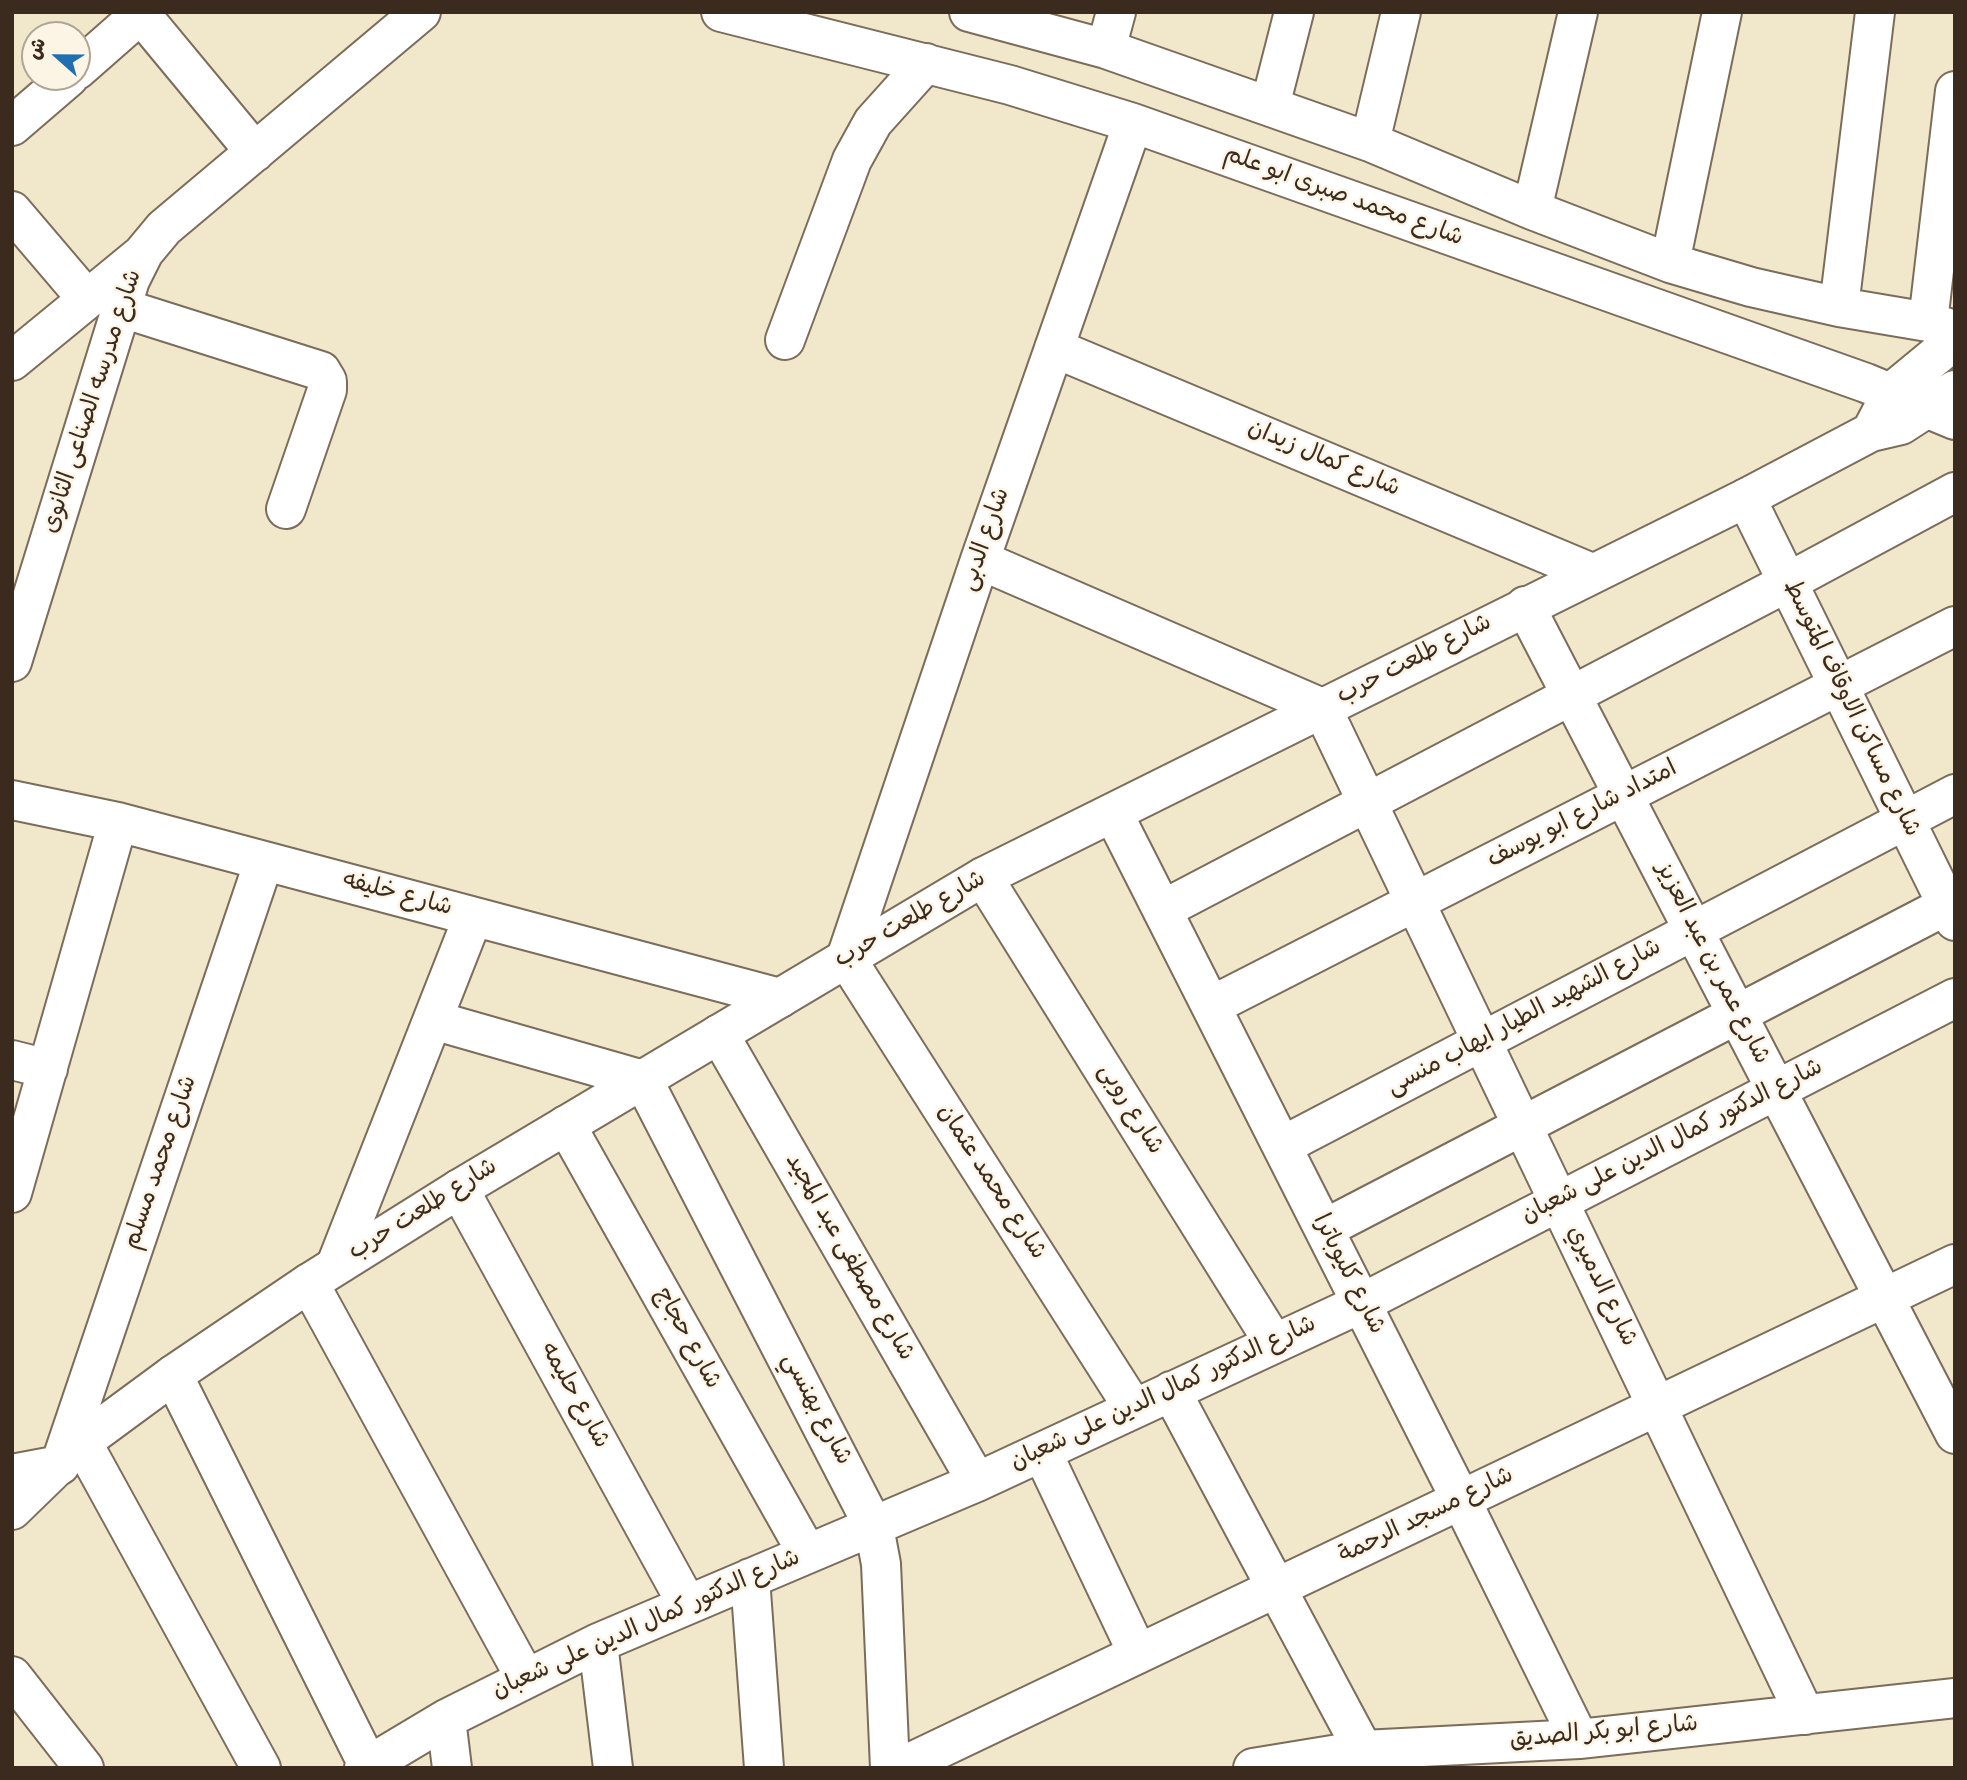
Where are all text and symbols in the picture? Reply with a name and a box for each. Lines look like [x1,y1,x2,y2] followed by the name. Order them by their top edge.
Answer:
[21,21,91,91] north arrow
[21,34,54,64] text: ش
[1220,141,1466,255] street label: شارع محمد صبرى ابو علم
[38,267,150,537] street label: شارع مدرسه الصناعى الثانوى
[1243,415,1403,505] street label: شارع كمال زيدان
[956,485,1018,595] street label: شارع الدبى
[1775,576,1925,842] street label: شارع مساكن الاوقاف المتوسط
[1333,610,1497,712] street label: شارع طلعت حرب
[1483,756,1683,876] street label: امتداد شارع ابو يوسف
[1648,858,1774,1070] street label: شارع عمر بن عبد العزيز
[830,866,992,976] street label: شارع طلعت حرب
[339,868,455,924] street label: شارع خليفه
[1383,934,1667,1104] street label: شارع الشهيد الطيار ايهاب منسى
[1518,1054,1828,1232] street label: شارع الدكتور كمال الدين على شعبان
[1090,1059,1168,1161] street label: شارع روبى
[119,1072,205,1254] street label: شارع محمد مسلم
[929,1100,1051,1266] street label: شارع محمد عثمان
[777,1149,919,1367] street label: شارع مصطفى عبد المجيد
[344,1154,504,1268] street label: شارع طلعت حرب
[1304,1210,1390,1340] street label: شارع كليوباترا
[1558,1222,1642,1352] street label: شارع الدميري
[646,1283,726,1395] street label: شارع حجاج
[1006,1311,1322,1479] street label: شارع الدكتور كمال الدين على شعبان
[532,1338,614,1454] street label: شارع حليمه
[774,1349,856,1471] street label: شارع بهنسي
[1335,1462,1519,1572] street label: شارع مسجد الرحمة
[488,1545,806,1707] street label: شارع الدكتور كمال الدين على شعبان
[1509,1711,1699,1757] street label: شارع ابو بكر الصديق

